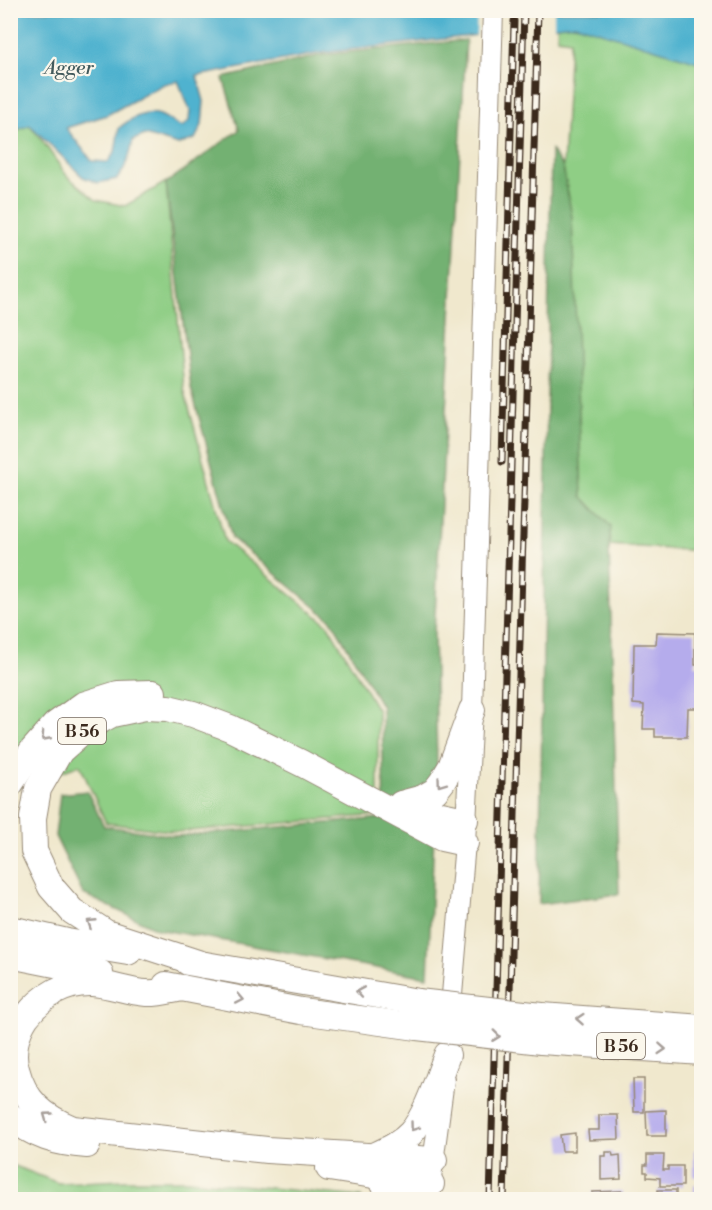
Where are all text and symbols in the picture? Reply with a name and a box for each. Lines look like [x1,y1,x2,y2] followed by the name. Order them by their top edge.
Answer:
[42,56,94,81] water label: Agger
[58,718,106,744] road number: B 56
[41,730,52,741] one-way arrow
[437,776,448,787] one-way arrow
[87,919,97,931] one-way arrow
[356,986,366,999] one-way arrow
[234,992,244,1005] one-way arrow
[576,1013,585,1026] one-way arrow
[492,1029,501,1042] one-way arrow
[597,1033,645,1059] road number: B 56
[658,1042,667,1055] one-way arrow
[43,1112,54,1123] one-way arrow
[410,1121,421,1132] one-way arrow

